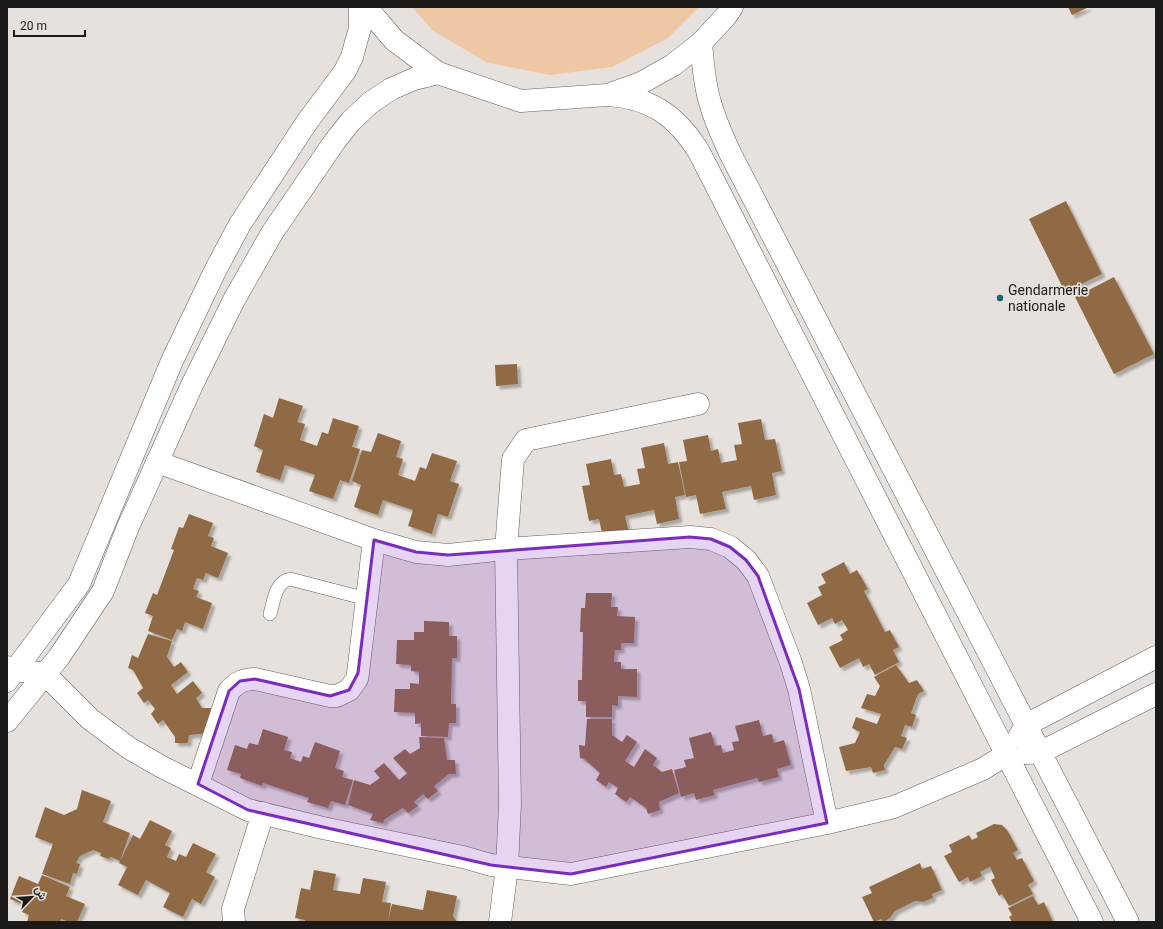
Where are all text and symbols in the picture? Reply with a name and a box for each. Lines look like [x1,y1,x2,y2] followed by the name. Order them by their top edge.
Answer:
[14,12,85,38] scale bar
[20,19,47,33] text: 20 m
[1008,282,1088,314] place label: Gendarmerie nationale
[995,293,1005,303] marker: Gendarmerie nationale
[12,877,52,917] north arrow
[32,884,49,902] text: ش

